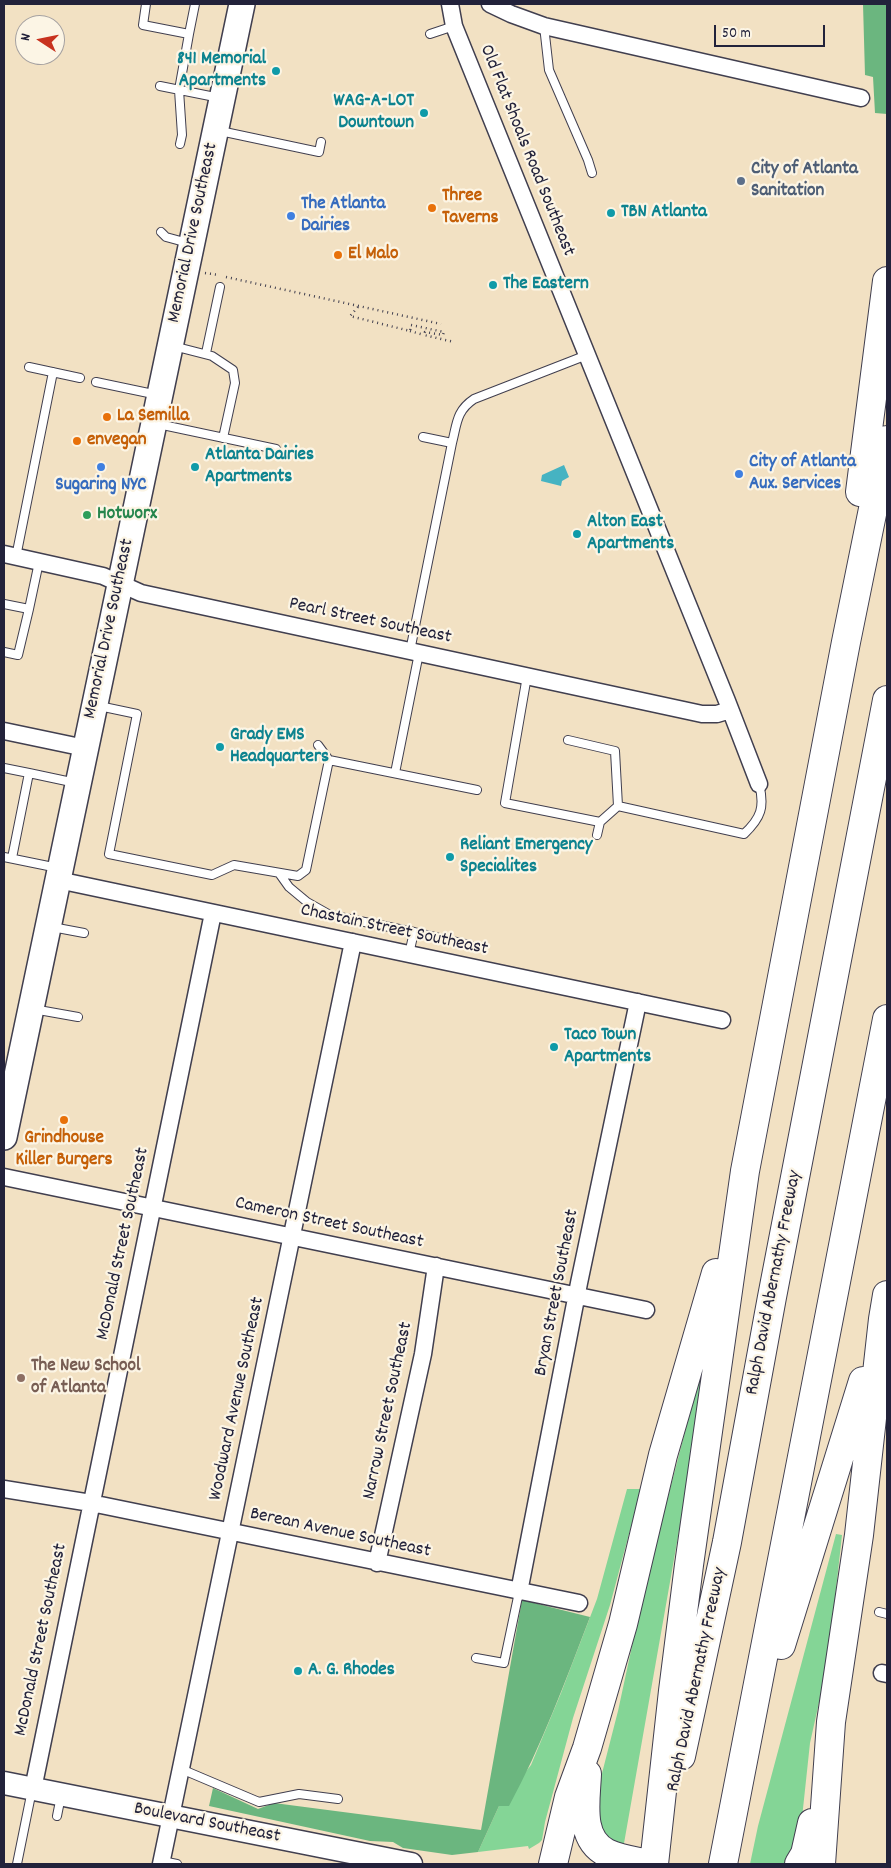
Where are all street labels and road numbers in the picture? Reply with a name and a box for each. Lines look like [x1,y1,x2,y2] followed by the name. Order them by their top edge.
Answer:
[473,42,579,260] street label: Old Flat Shoals Road Southeast
[164,141,224,325] street label: Memorial Drive Southeast
[80,537,140,721] street label: Memorial Drive Southeast
[287,594,453,650] street label: Pearl Street Southeast
[298,900,490,962] street label: Chastain Street Southeast
[92,1146,156,1342] street label: McDonald Street Southeast
[742,1169,808,1397] street label: Ralph David Abernathy Freeway
[233,1193,425,1255] street label: Cameron Street Southeast
[531,1208,585,1378] street label: Bryan Street Southeast
[205,1295,271,1503] street label: Woodward Avenue Southeast
[359,1320,419,1502] street label: Narrow Street Southeast
[248,1504,432,1564] street label: Berean Avenue Southeast
[10,1542,74,1738] street label: McDonald Street Southeast
[663,1566,733,1794] street label: Ralph David Abernathy Freeway
[132,1799,282,1849] street label: Boulevard Southeast

